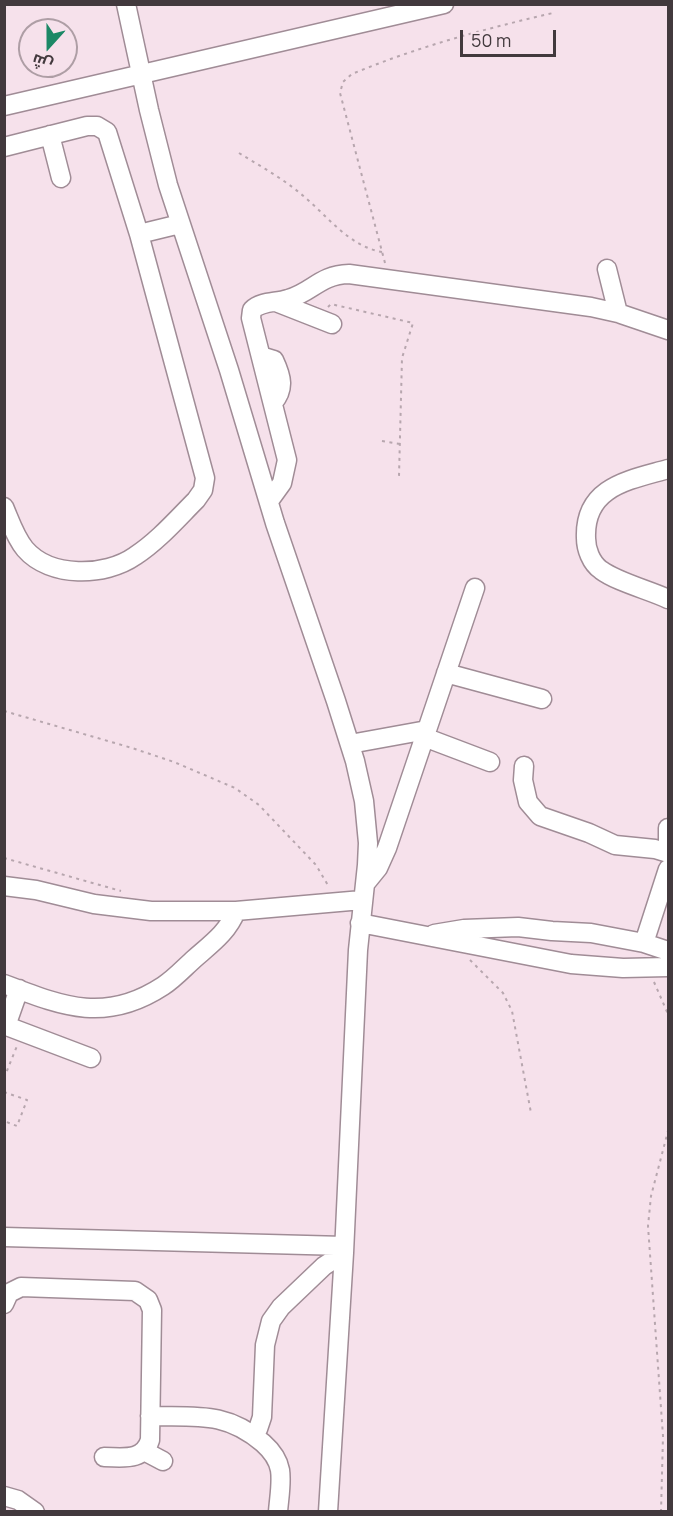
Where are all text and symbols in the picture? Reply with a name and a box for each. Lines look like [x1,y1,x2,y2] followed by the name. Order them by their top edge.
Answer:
[18,18,78,78] north arrow
[463,18,559,56] scale bar
[471,28,511,52] text: 50 m
[29,49,56,77] text: ش

